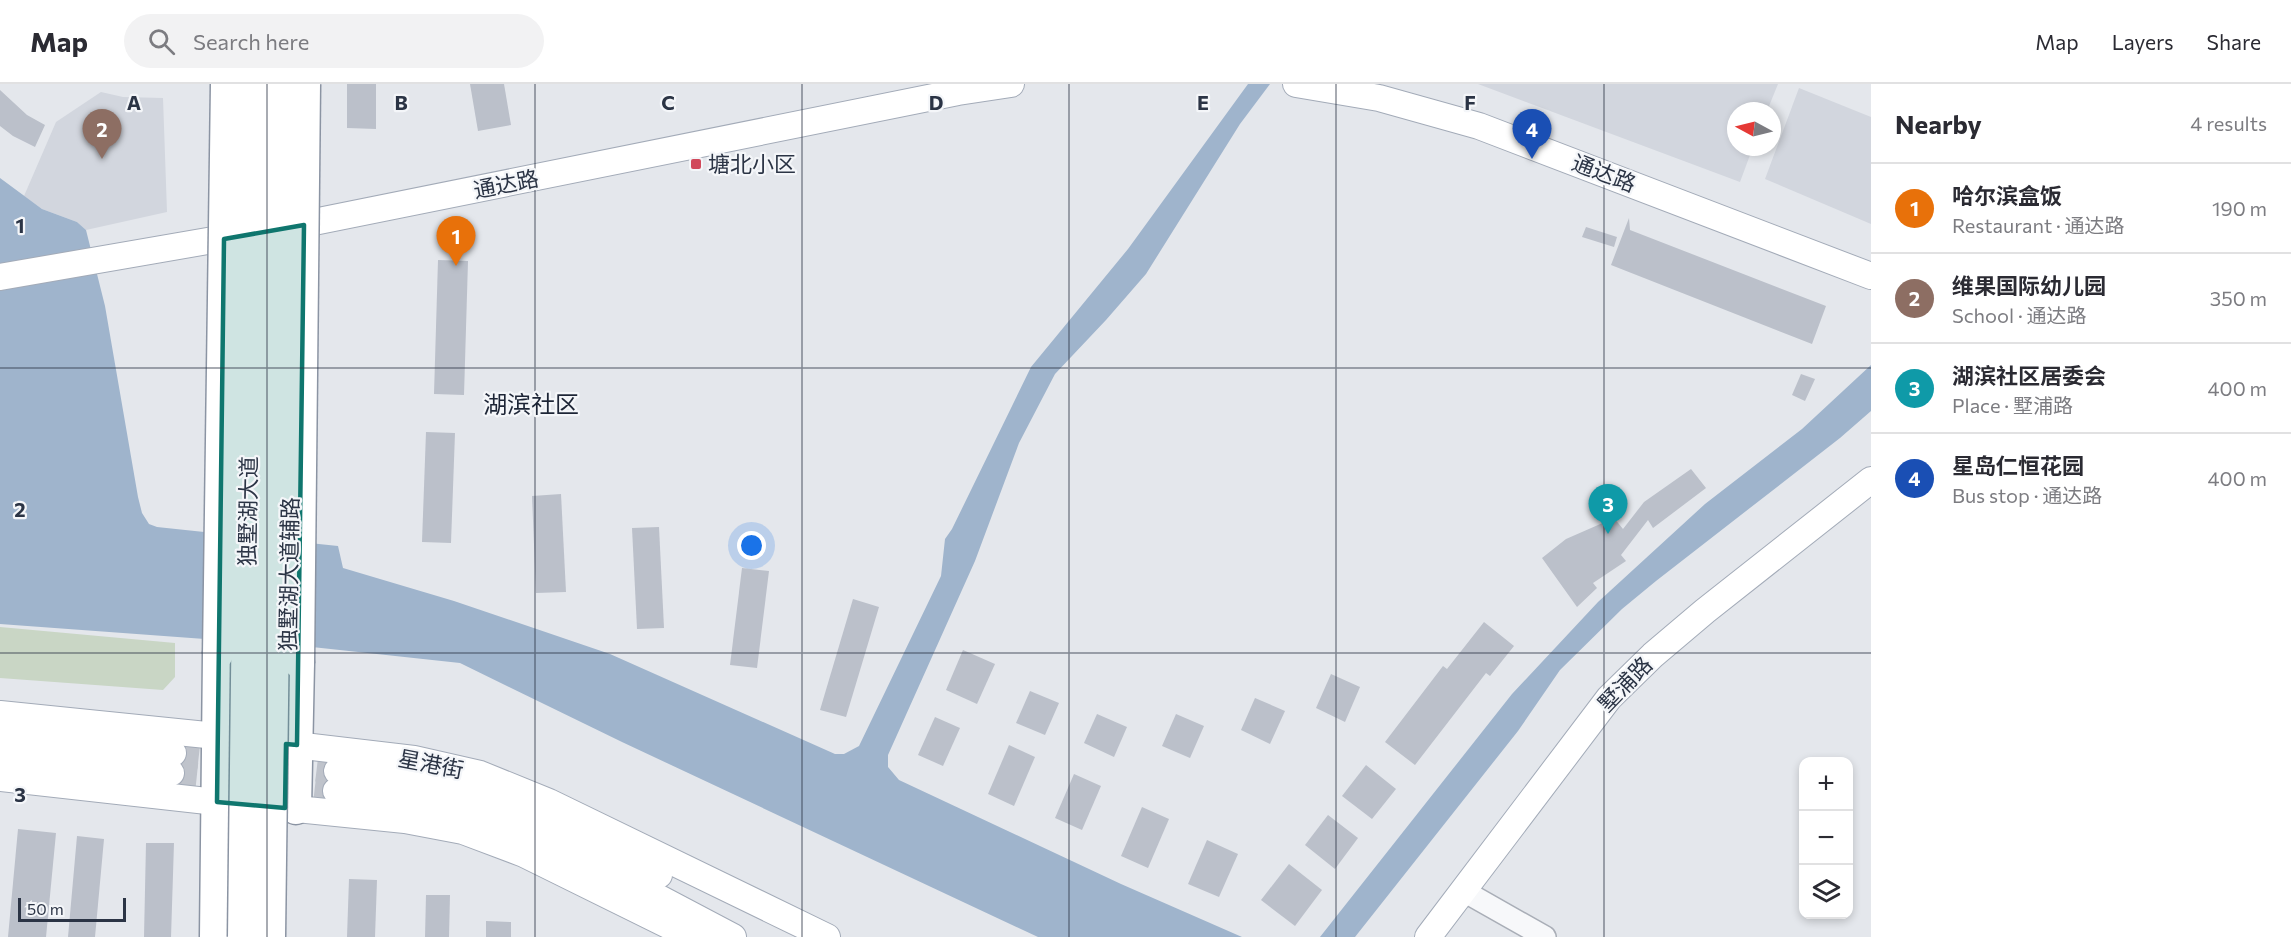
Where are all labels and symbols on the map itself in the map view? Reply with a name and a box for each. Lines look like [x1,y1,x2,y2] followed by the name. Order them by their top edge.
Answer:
[127,90,141,114] text: A
[394,90,408,114] text: B
[661,90,675,114] text: C
[929,90,943,114] text: D
[1197,90,1209,114] text: E
[1464,90,1476,114] text: F
[1727,102,1781,156] north arrow
[82,110,122,159] pin: 2
[1512,110,1552,159] pin: 4
[1569,148,1640,197] street label: 通达路
[708,150,796,177] place label: 塘北小区
[689,157,703,171] marker: 塘北小区
[471,164,541,203] street label: 通达路
[15,213,25,237] text: 1
[436,216,476,266] pin: 1
[483,389,579,418] district label: 湖滨社区
[233,456,262,566] street label: 独墅湖大道
[1588,484,1628,534] pin: 3
[14,497,26,521] text: 2
[274,497,303,651] street label: 独墅湖大道辅路
[737,531,766,560] your location
[1592,651,1657,717] street label: 墅浦路
[396,744,466,783] street label: 星港街
[14,782,26,806] text: 3
[18,895,126,922] scale bar

